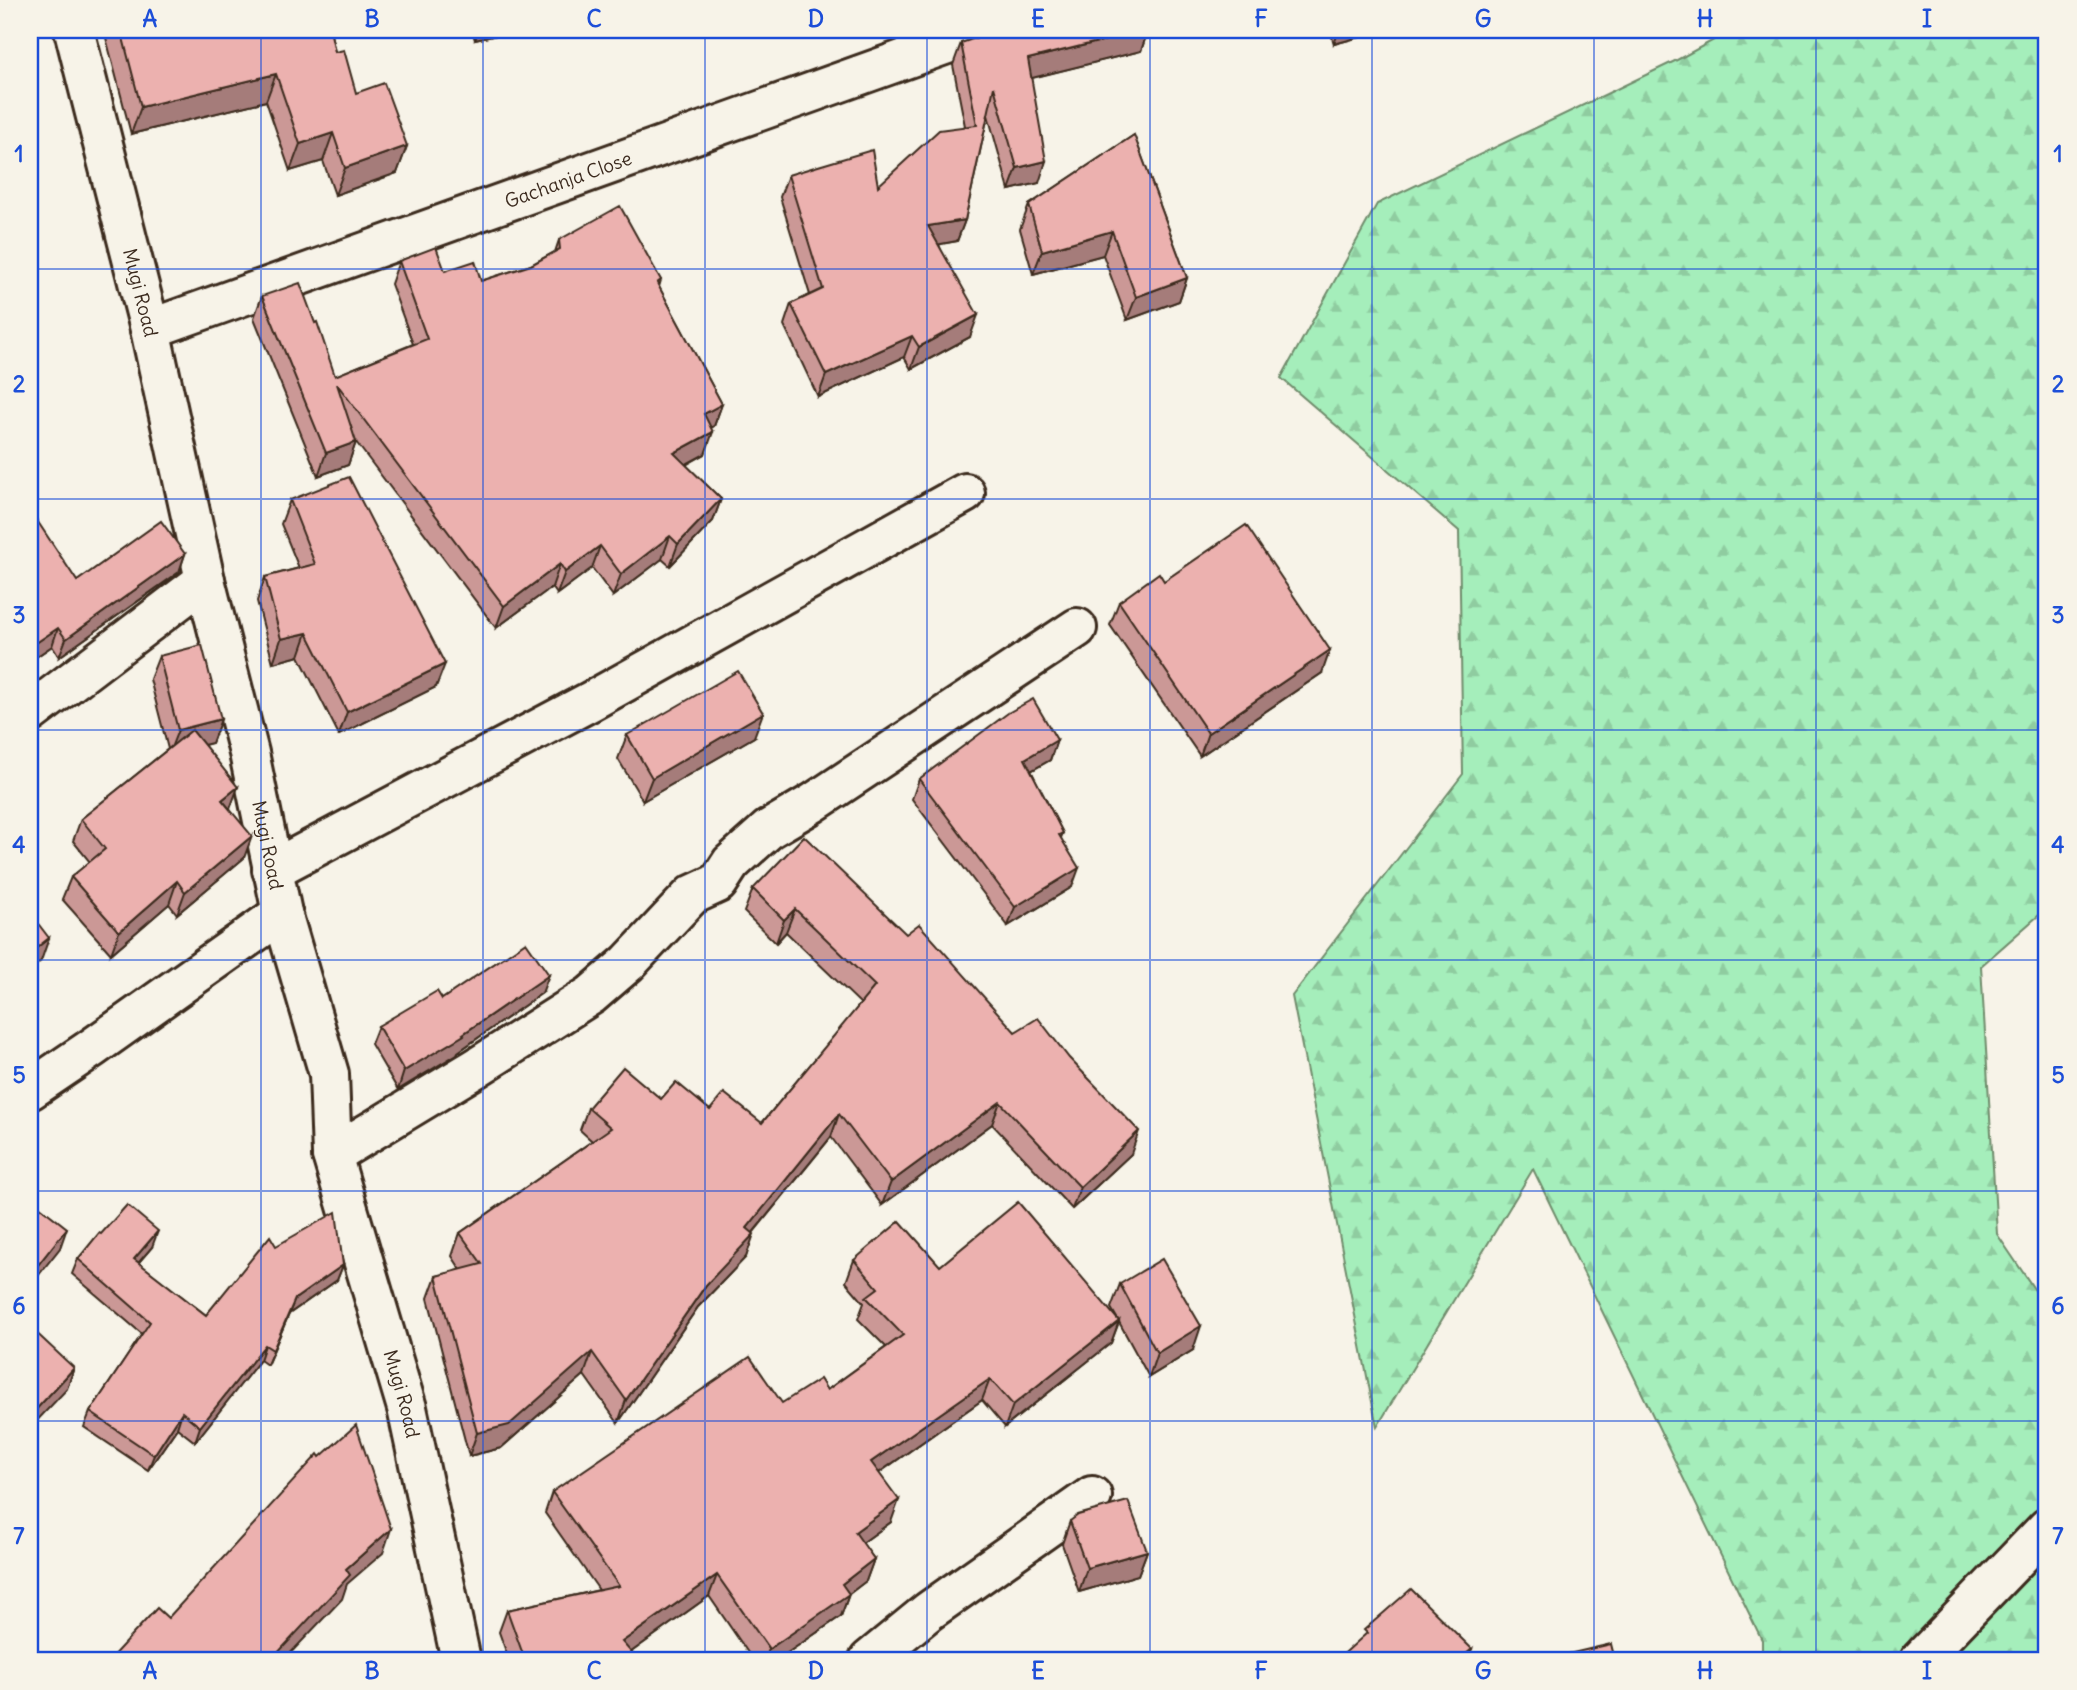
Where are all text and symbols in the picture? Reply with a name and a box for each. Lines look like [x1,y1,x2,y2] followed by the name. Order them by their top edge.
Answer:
[143,4,158,33] text: A
[364,4,380,33] text: B
[586,4,602,33] text: C
[808,4,824,33] text: D
[1031,4,1045,33] text: E
[1254,4,1268,33] text: F
[1475,4,1491,33] text: G
[1697,4,1713,33] text: H
[1922,4,1932,33] text: I
[14,139,24,168] text: 1
[2053,139,2063,168] text: 1
[501,146,635,213] street label: Gachanja Close
[118,246,163,339] street label: Mugi Road
[13,369,26,398] text: 2
[2052,369,2065,398] text: 2
[12,600,26,629] text: 3
[2051,600,2065,629] text: 3
[247,798,289,892] street label: Mugi Road
[12,830,26,859] text: 4
[2051,830,2065,859] text: 4
[12,1060,26,1089] text: 5
[2051,1060,2065,1089] text: 5
[12,1291,26,1320] text: 6
[2051,1291,2065,1320] text: 6
[378,1347,425,1440] street label: Mugi Road
[13,1521,25,1550] text: 7
[2052,1521,2064,1550] text: 7
[143,1656,158,1685] text: A
[364,1656,380,1685] text: B
[586,1656,602,1685] text: C
[808,1656,824,1685] text: D
[1031,1656,1045,1685] text: E
[1254,1656,1268,1685] text: F
[1475,1656,1491,1685] text: G
[1697,1656,1713,1685] text: H
[1922,1656,1932,1685] text: I

